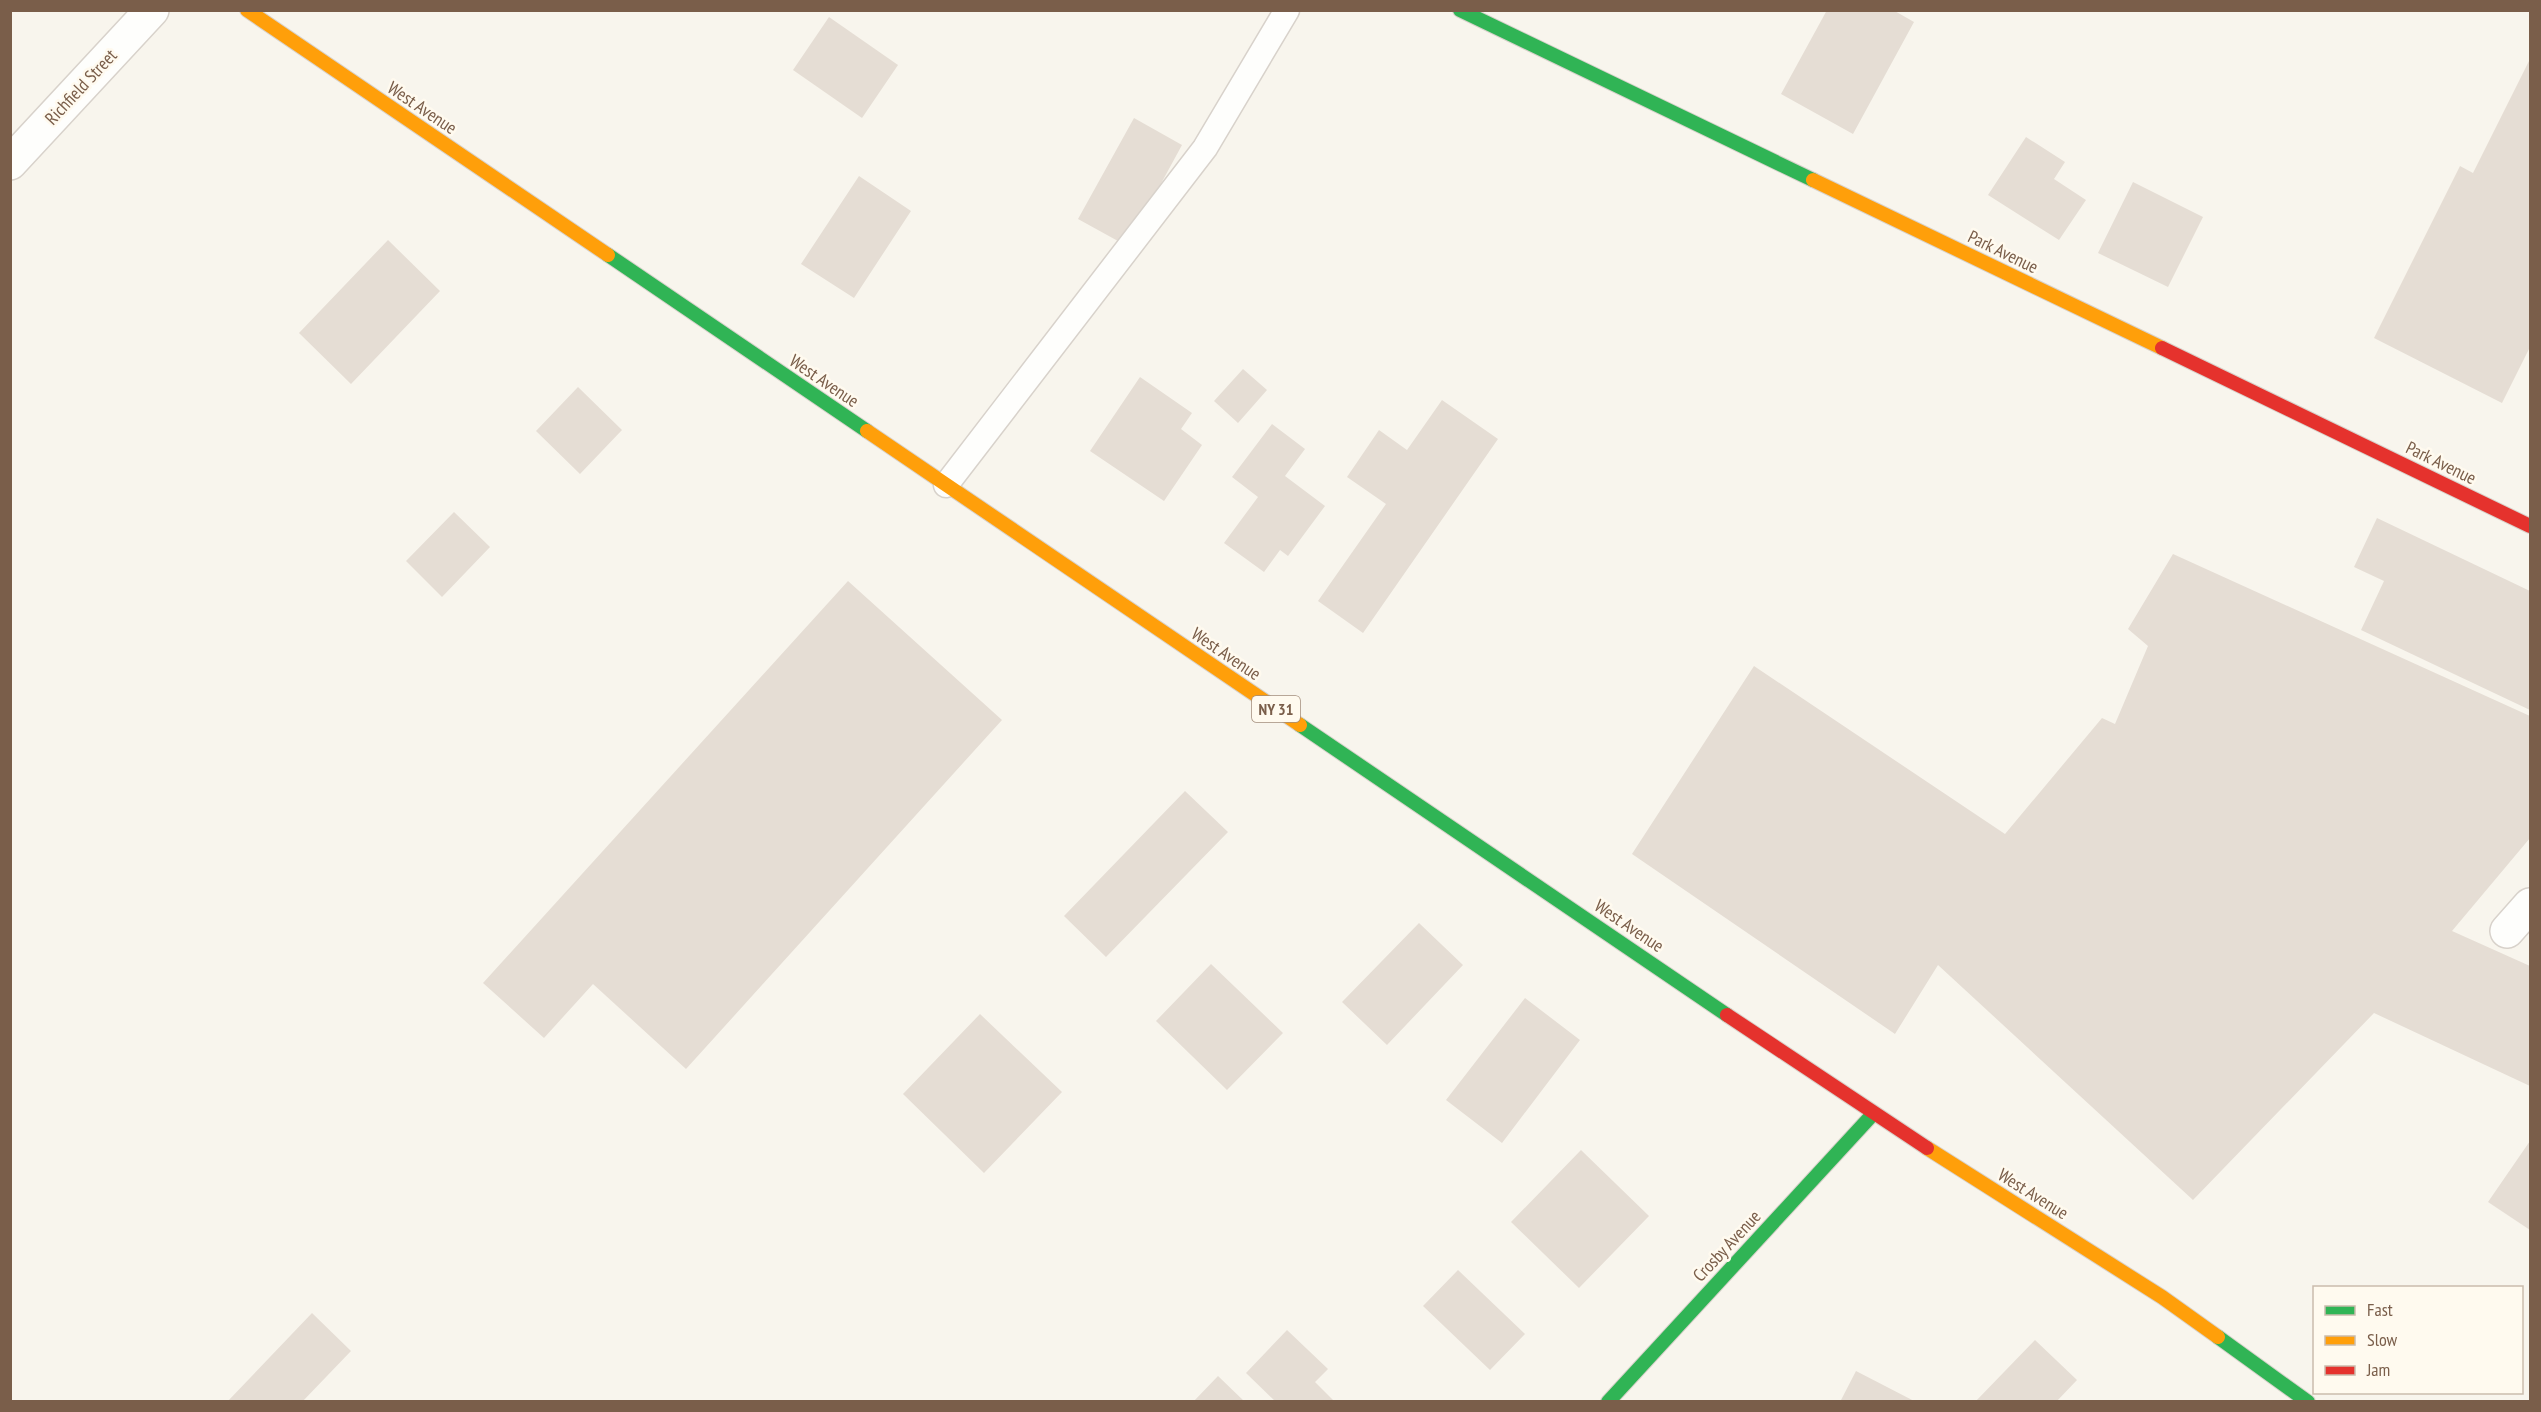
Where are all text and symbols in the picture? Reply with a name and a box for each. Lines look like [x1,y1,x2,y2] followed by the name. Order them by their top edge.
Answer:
[40,44,122,129] street label: Richfield Street
[383,76,461,139] street label: West Avenue
[1964,225,2042,278] street label: Park Avenue
[785,349,863,412] street label: West Avenue
[2402,436,2480,489] street label: Park Avenue
[1187,622,1265,685] street label: West Avenue
[1252,696,1300,722] road number: NY 31
[1590,894,1668,957] street label: West Avenue
[1994,1163,2073,1224] street label: West Avenue
[1688,1205,1766,1286] street label: Crosby Avenue
[2313,1286,2523,1394] legend
[2367,1298,2393,1321] text: Fast
[2367,1328,2398,1351] text: Slow
[2366,1358,2390,1381] text: Jam

